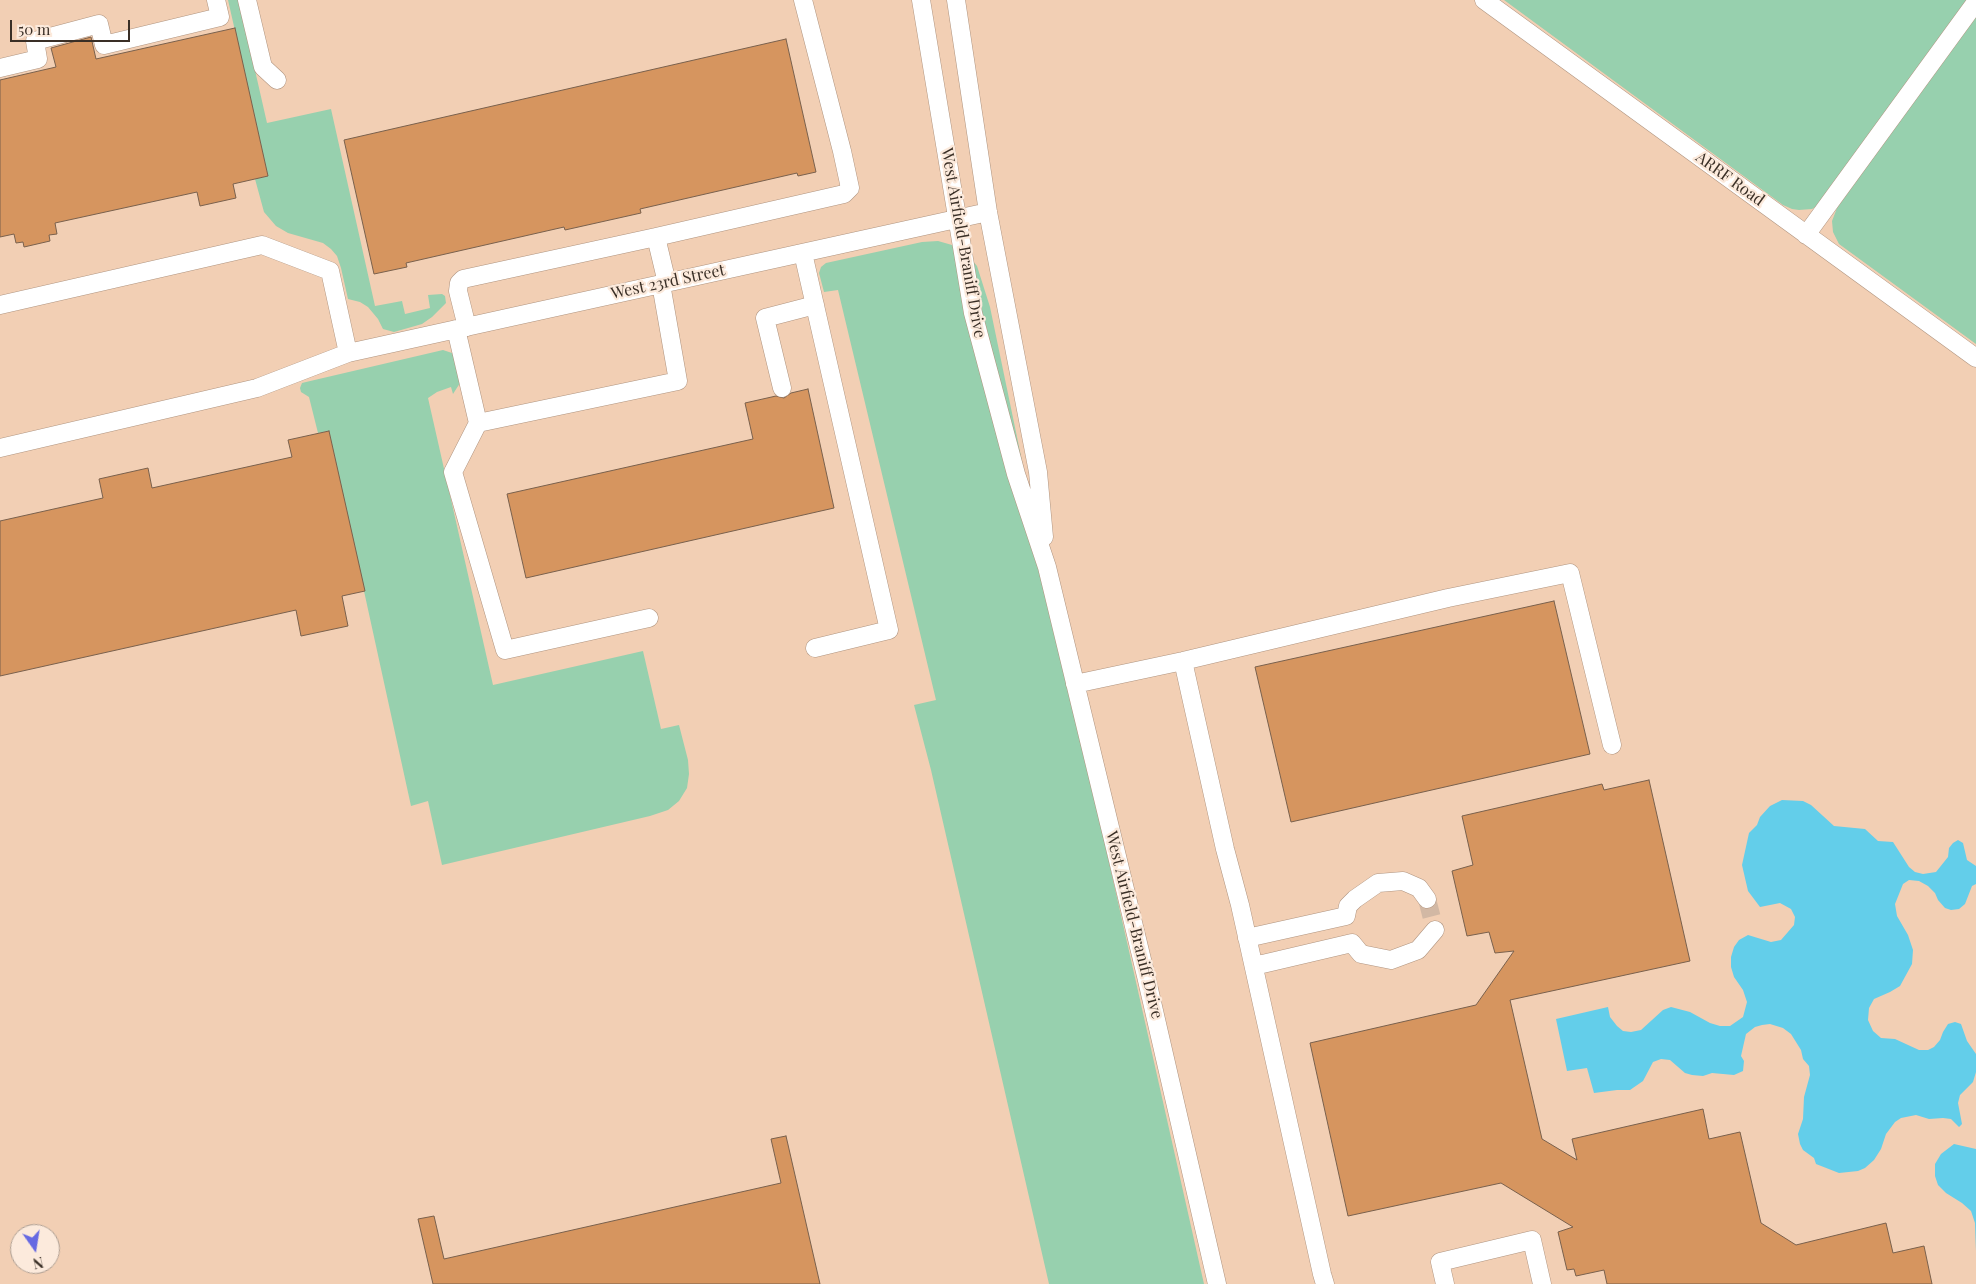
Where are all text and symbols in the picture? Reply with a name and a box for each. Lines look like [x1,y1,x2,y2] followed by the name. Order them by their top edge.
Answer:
[12,10,132,42] scale bar
[18,19,50,39] text: 50 m
[937,147,989,339] street label: West Airfield-Braniff Drive
[1692,148,1768,210] street label: ARRF Road
[609,261,727,303] street label: West 23rd Street
[1101,829,1167,1021] street label: West Airfield-Braniff Drive
[10,1224,60,1274] north arrow
[31,1253,45,1274] text: N

